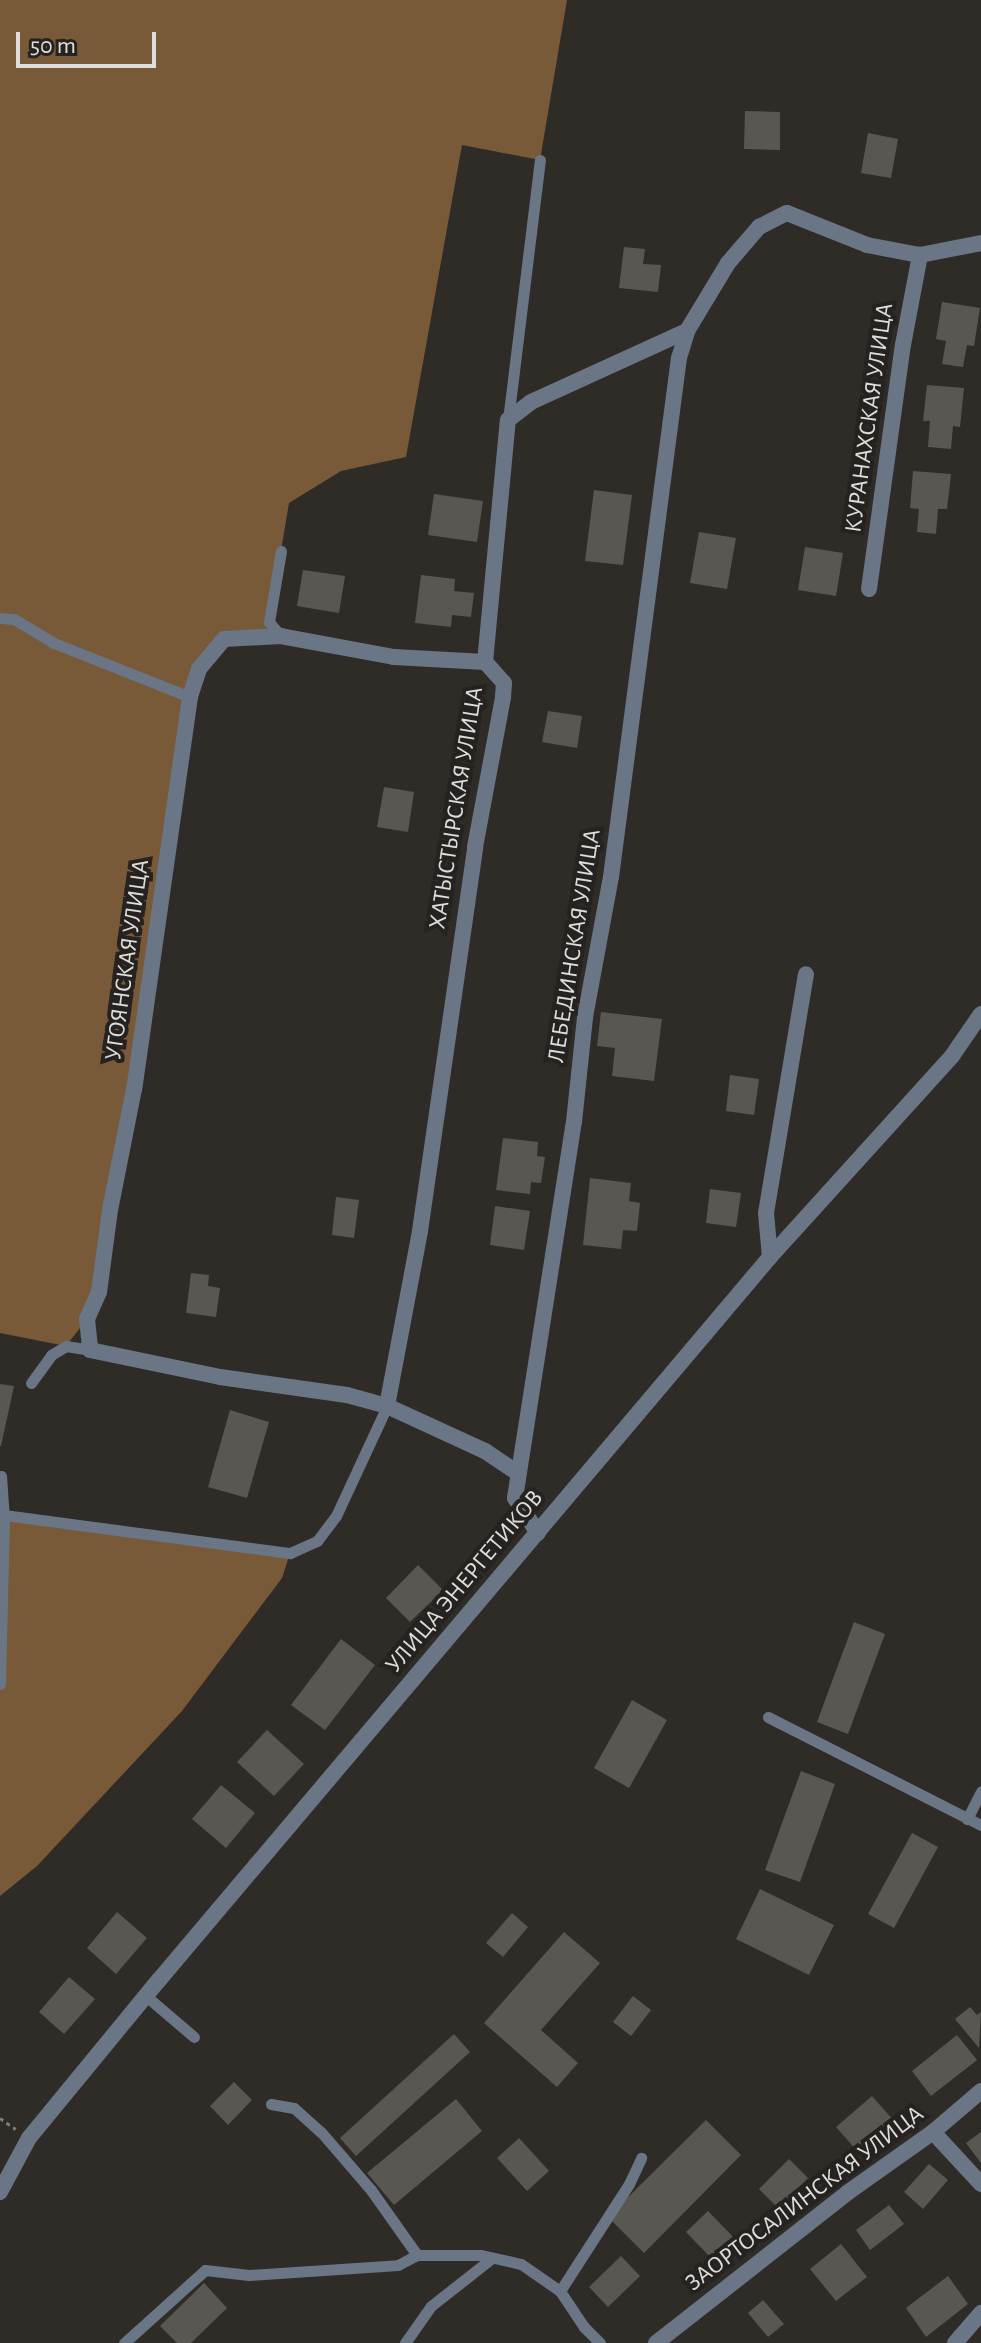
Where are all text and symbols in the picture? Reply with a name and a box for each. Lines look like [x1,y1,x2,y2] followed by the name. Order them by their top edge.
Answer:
[20,16,160,66] scale bar
[30,34,76,58] text: 50 m
[840,301,900,535] street label: КУРАНАХСКАЯ УЛИЦА
[424,685,490,931] street label: ХАТЫСТЫРСКАЯ УЛИЦА
[542,827,608,1065] street label: ЛЕБЕДИНСКАЯ УЛИЦА
[100,858,156,1062] street label: УГОЯНСКАЯ УЛИЦА
[380,1485,550,1679] street label: УЛИЦА ЭНЕРГЕТИКОВ
[680,2100,930,2298] street label: ЗАОРТОСАЛИНСКАЯ УЛИЦА

